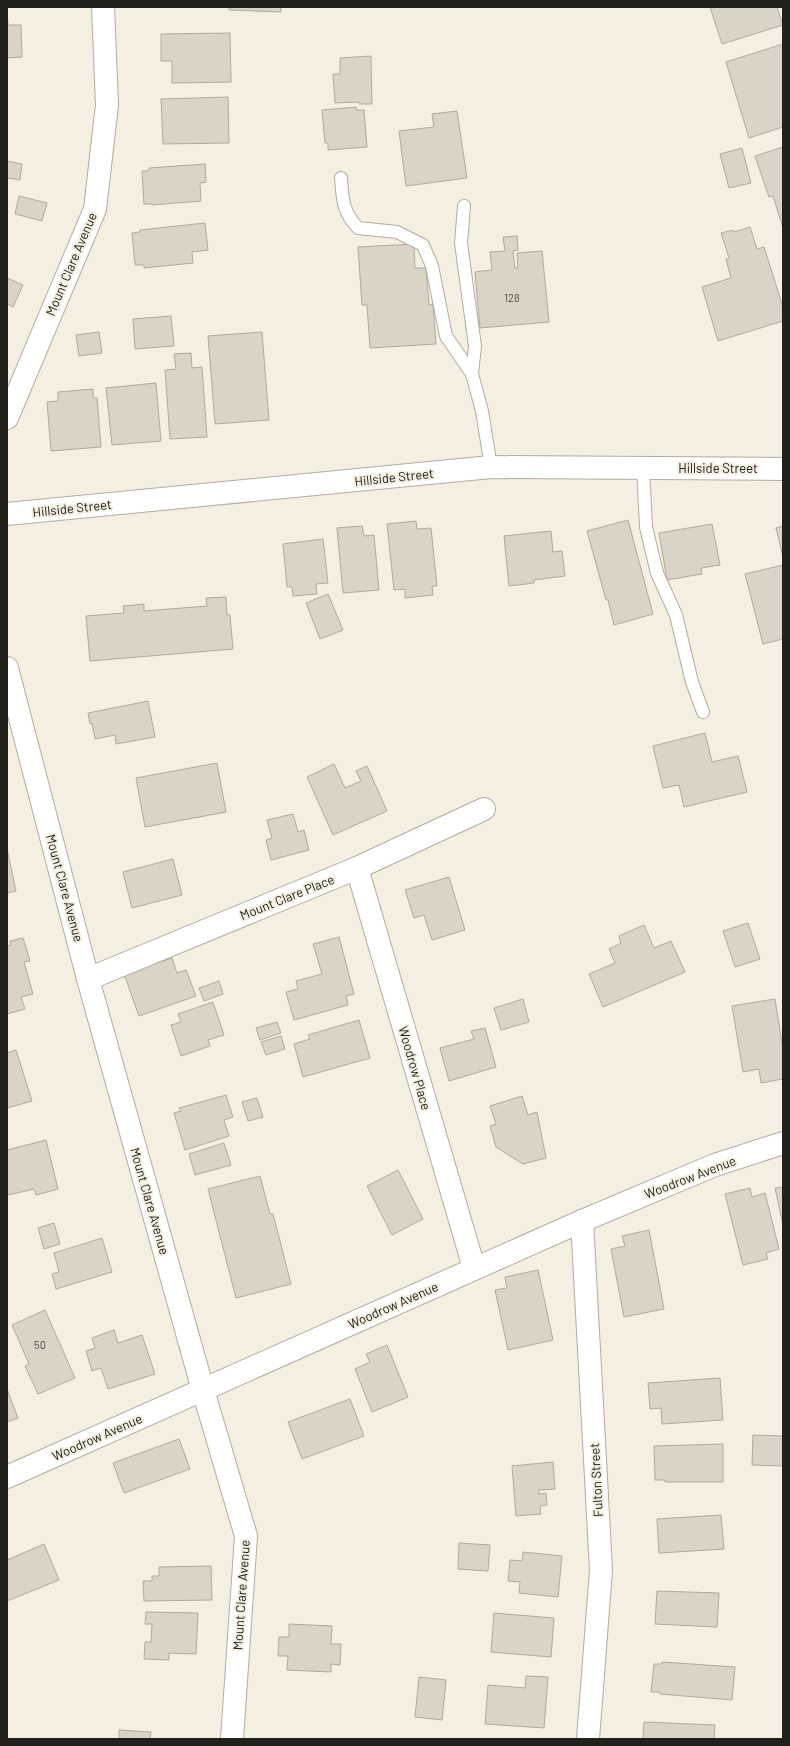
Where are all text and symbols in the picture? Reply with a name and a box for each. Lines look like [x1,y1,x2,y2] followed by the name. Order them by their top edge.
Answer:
[42,210,100,318] street label: Mount Clare Avenue
[504,291,520,304] house number: 128
[678,460,758,476] street label: Hillside Street
[354,465,434,489] street label: Hillside Street
[32,496,112,520] street label: Hillside Street
[43,832,87,944] street label: Mount Clare Avenue
[237,871,337,923] street label: Mount Clare Place
[395,1024,435,1112] street label: Woodrow Place
[127,1146,173,1256] street label: Mount Clare Avenue
[642,1152,738,1202] street label: Woodrow Avenue
[346,1278,441,1332] street label: Woodrow Avenue
[34,1338,46,1351] house number: 50
[50,1410,145,1464] street label: Woodrow Avenue
[586,1443,606,1517] street label: Fulton Street
[229,1539,253,1651] street label: Mount Clare Avenue

